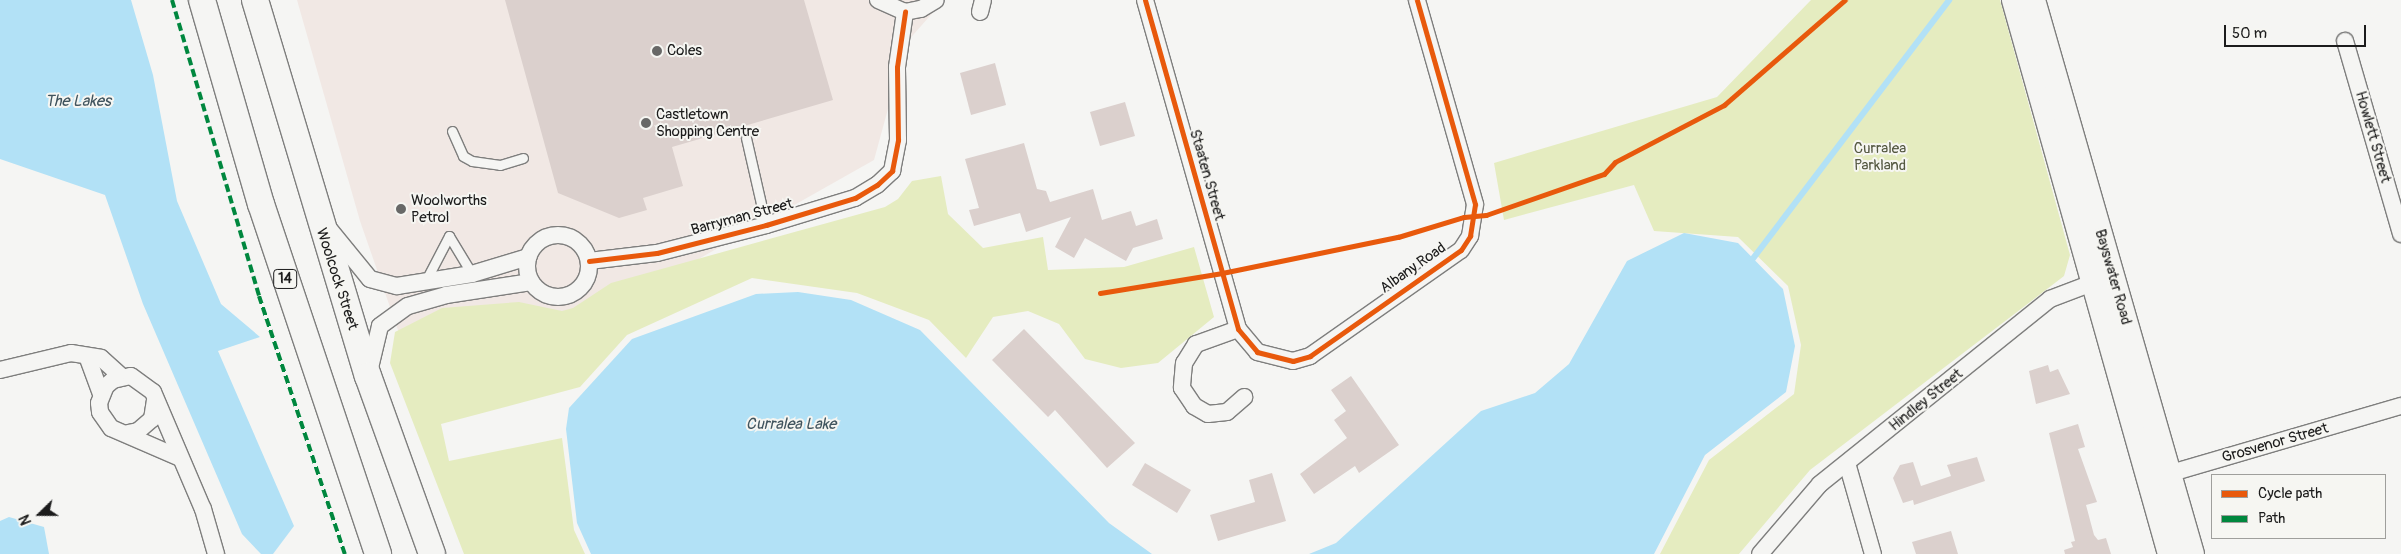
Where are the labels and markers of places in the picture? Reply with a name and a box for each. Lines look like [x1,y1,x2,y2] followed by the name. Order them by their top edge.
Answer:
[667,42,702,60] place label: Coles
[651,45,663,57] marker: Coles
[656,105,759,140] place label: Castletown Shopping Centre
[640,117,652,129] marker: Castletown Shopping Centre
[411,191,487,226] place label: Woolworths Petrol
[395,203,407,215] marker: Woolworths Petrol

